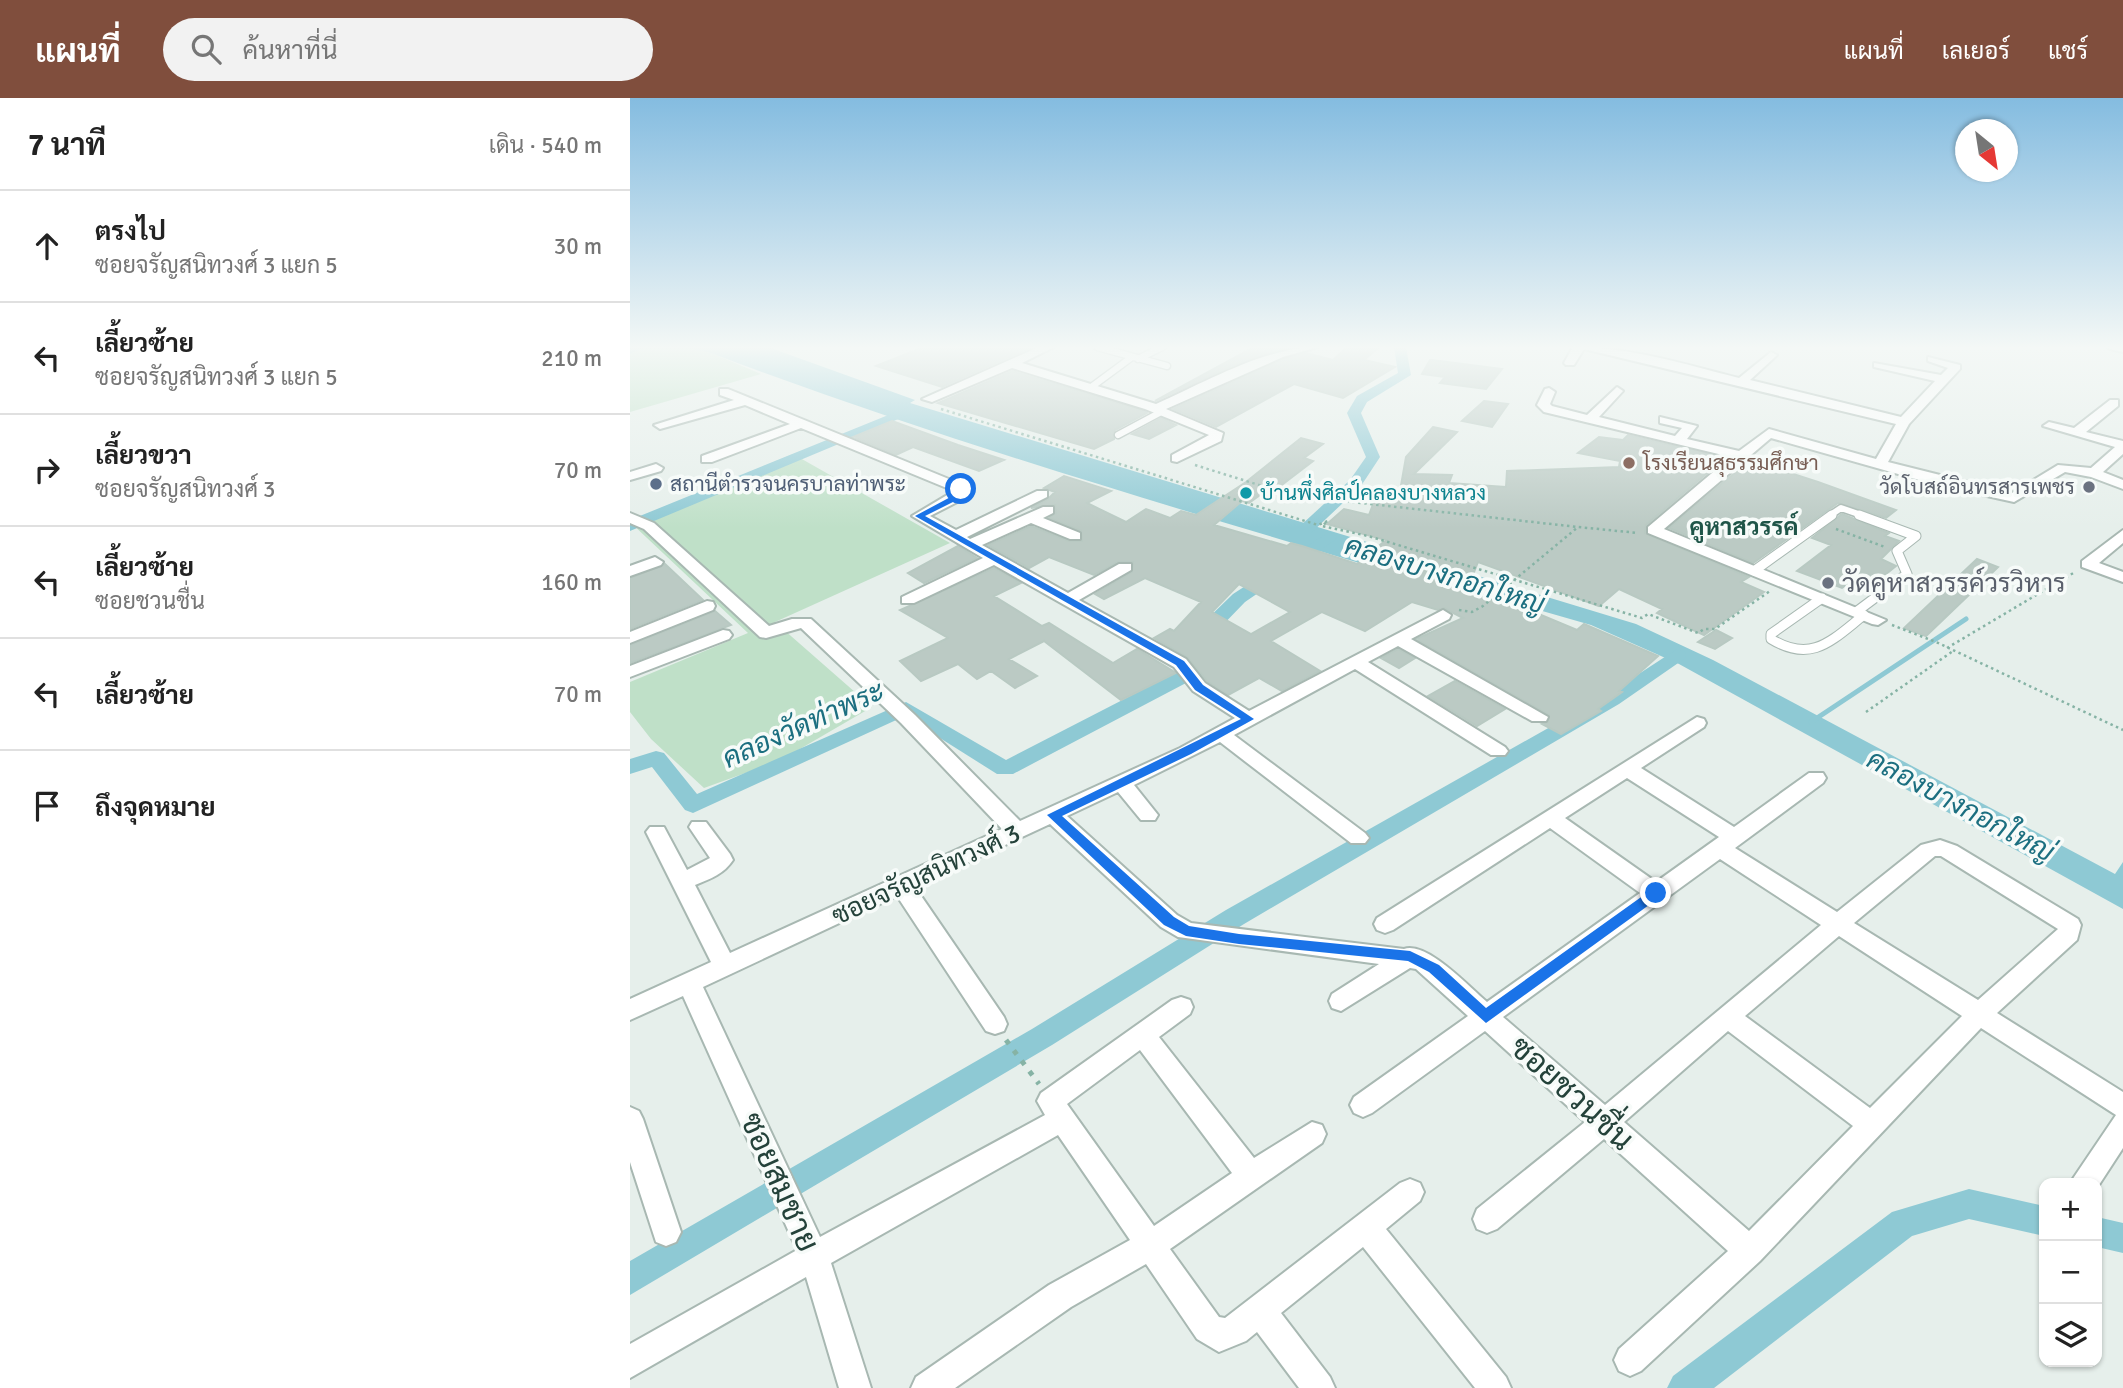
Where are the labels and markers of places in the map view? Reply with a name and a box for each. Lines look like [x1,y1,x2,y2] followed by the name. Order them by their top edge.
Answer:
[1642,450,1819,477] place label: โรงเรียนสุธรรมศึกษา
[1621,455,1637,471] marker: โรงเรียนสุธรรมศึกษา
[670,471,906,497] place label: สถานีตำรวจนครบาลท่าพระ
[1260,473,1486,506] place label: บ้านพึ่งศิลป์คลองบางหลวง
[1879,473,2075,500] place label: วัดโบสถ์อินทรสารเพชร
[648,476,664,492] marker: สถานีตำรวจนครบาลท่าพระ
[2081,479,2097,495] marker: วัดโบสถ์อินทรสารเพชร
[1238,485,1254,501] marker: บ้านพึ่งศิลป์คลองบางหลวง
[1842,566,2066,601] place label: วัดคูหาสวรรค์วรวิหาร
[1820,575,1836,591] marker: วัดคูหาสวรรค์วรวิหาร

